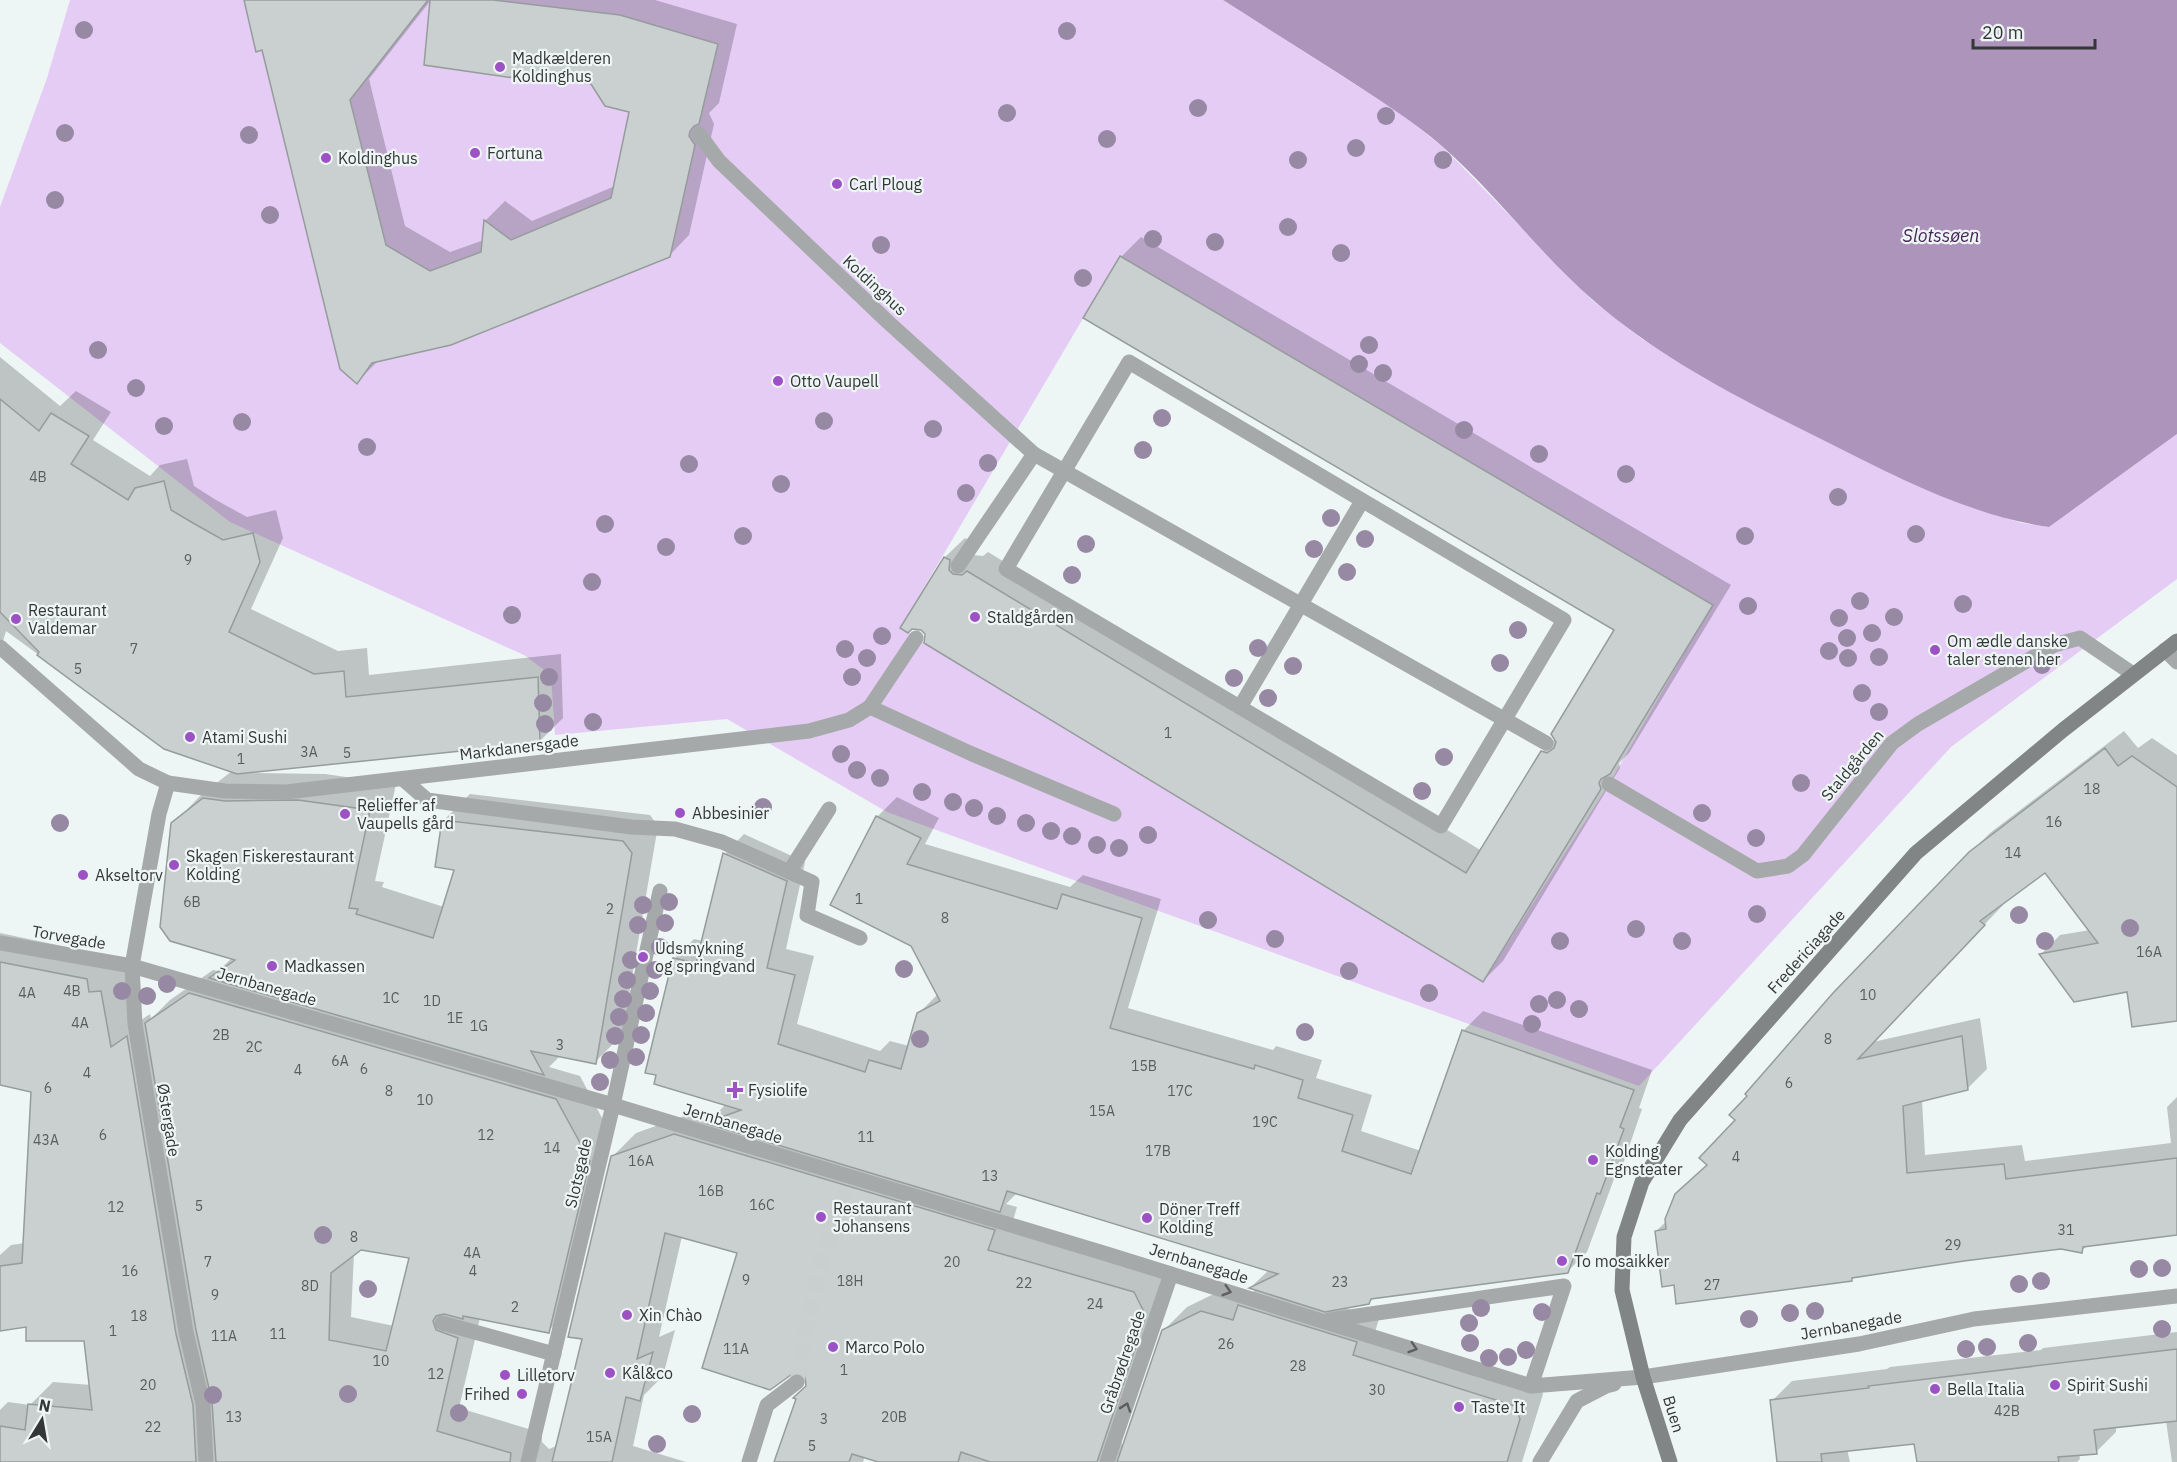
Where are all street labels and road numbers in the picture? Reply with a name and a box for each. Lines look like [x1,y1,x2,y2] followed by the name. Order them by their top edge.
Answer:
[839,250,911,320] street label: Koldinghus
[1816,725,1888,805] street label: Staldgården
[458,730,580,764] street label: Markdanersgade
[1763,904,1849,997] street label: Fredericiagade
[31,921,108,953] street label: Torvegade
[215,962,319,1010] street label: Jernbanegade
[153,1082,185,1158] street label: Østergade
[681,1098,785,1148] street label: Jernbanegade
[560,1136,596,1210] street label: Slotsgade
[1147,1238,1251,1288] street label: Jernbanegade
[1799,1306,1903,1344] street label: Jernbanegade
[1095,1307,1149,1417] street label: Gråbrødregade
[1659,1393,1689,1435] street label: Buen

